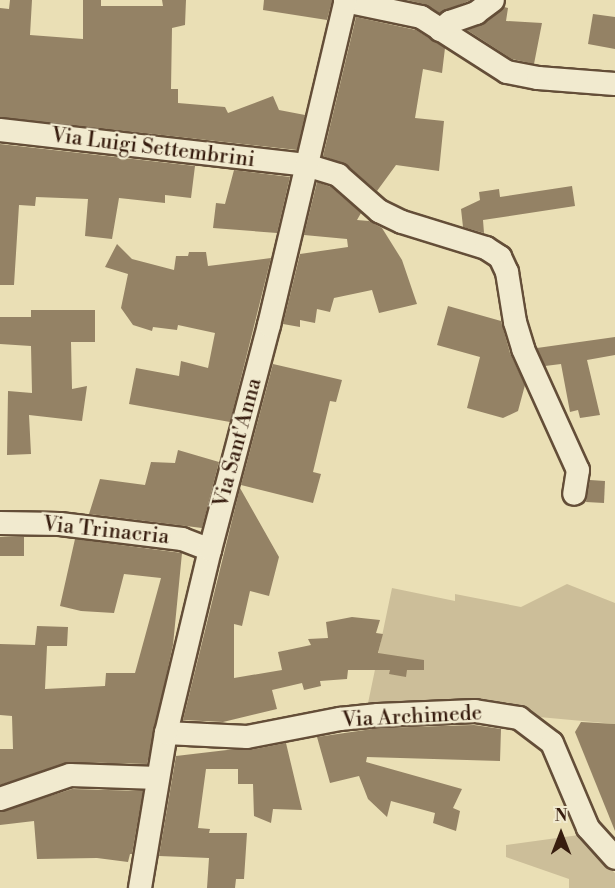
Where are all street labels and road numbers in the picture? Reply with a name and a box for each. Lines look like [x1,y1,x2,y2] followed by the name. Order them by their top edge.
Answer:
[50,123,256,173] street label: Via Luigi Settembrini
[209,375,267,511] street label: Via Sant'Anna
[42,512,170,550] street label: Via Trinacria
[341,701,483,733] street label: Via Archimede

